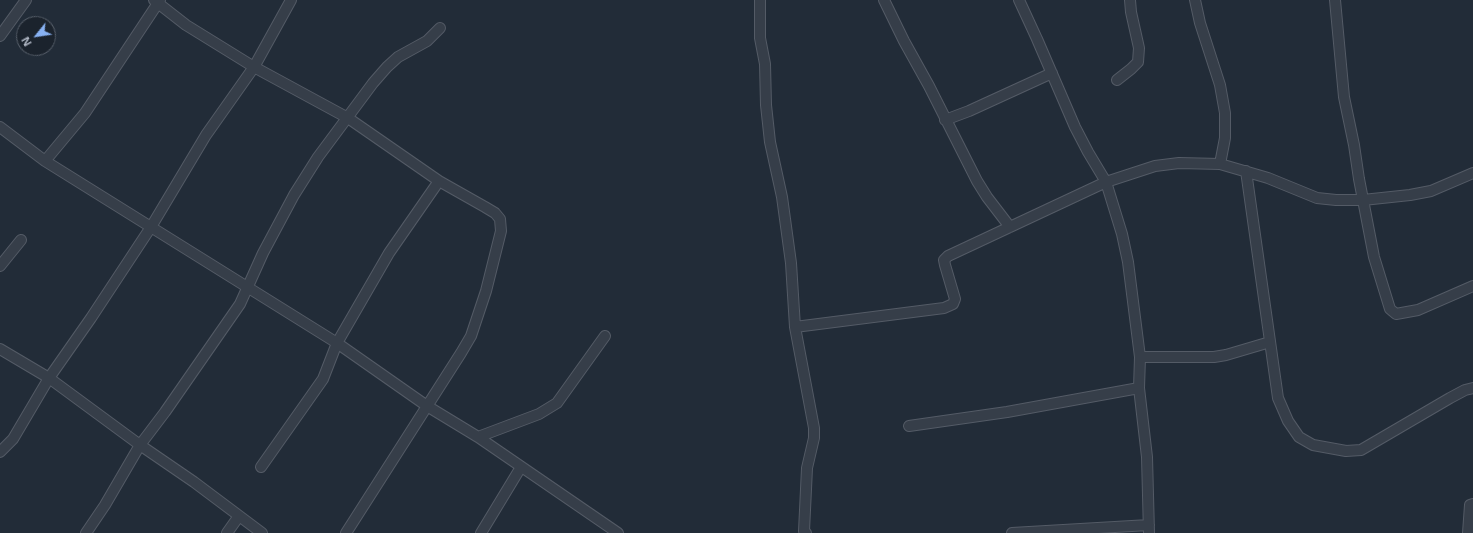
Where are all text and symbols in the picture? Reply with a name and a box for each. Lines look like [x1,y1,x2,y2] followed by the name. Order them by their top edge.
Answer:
[16,16,56,56] north arrow
[17,34,35,49] text: N

